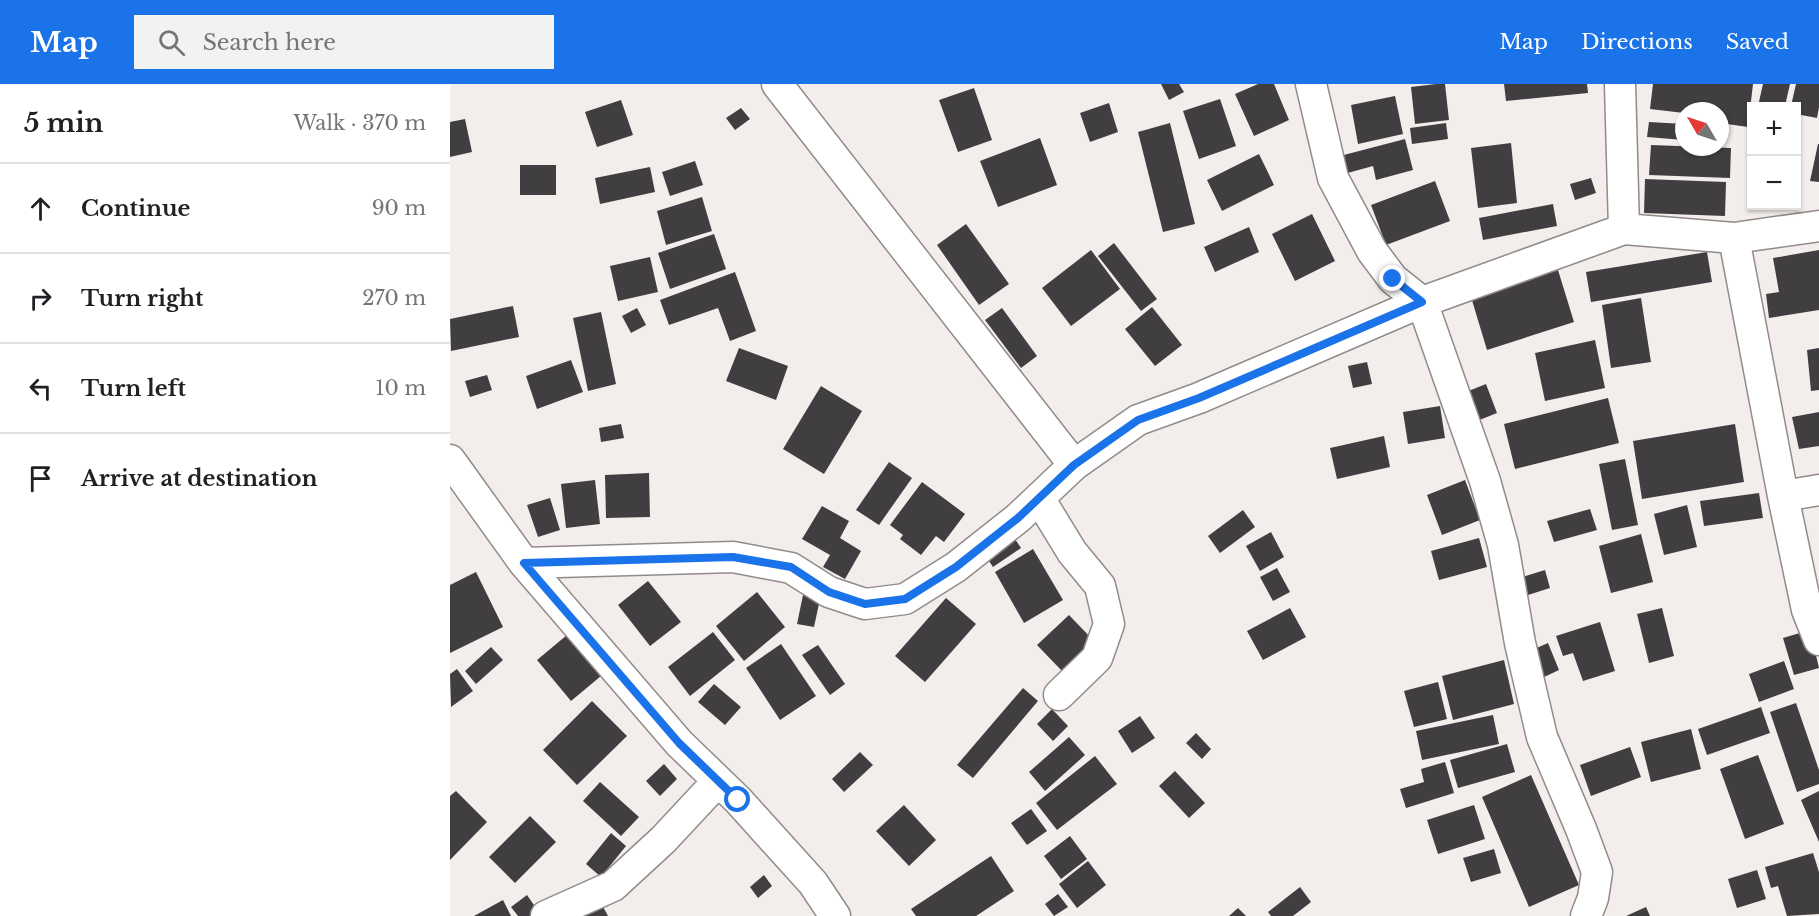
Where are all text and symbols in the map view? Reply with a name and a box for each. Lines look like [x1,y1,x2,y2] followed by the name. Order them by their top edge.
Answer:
[134,15,554,69] search box
[30,25,98,60] text: Map
[155,26,188,59] icon: search
[203,29,336,56] text: Search here
[1499,29,1548,55] text: Map
[1581,29,1693,55] text: Directions
[1726,29,1789,55] text: Saved
[1675,102,1729,156] north arrow
[1747,102,1801,210] map controls
[1747,102,1801,156] button: +
[24,107,103,139] text: 5 min
[294,111,426,135] text: Walk · 370 m
[1747,156,1801,210] button: −
[24,192,57,225] icon: ahead
[81,195,190,222] text: Continue
[372,196,426,220] text: 90 m
[1379,265,1405,291] route end
[24,282,57,315] icon: right
[81,285,203,312] text: Turn right
[362,286,426,310] text: 270 m
[24,372,57,405] icon: left
[81,375,186,402] text: Turn left
[376,376,426,400] text: 10 m
[24,462,57,495] icon: arrive
[81,465,318,492] text: Arrive at destination
[724,786,750,812] route start

